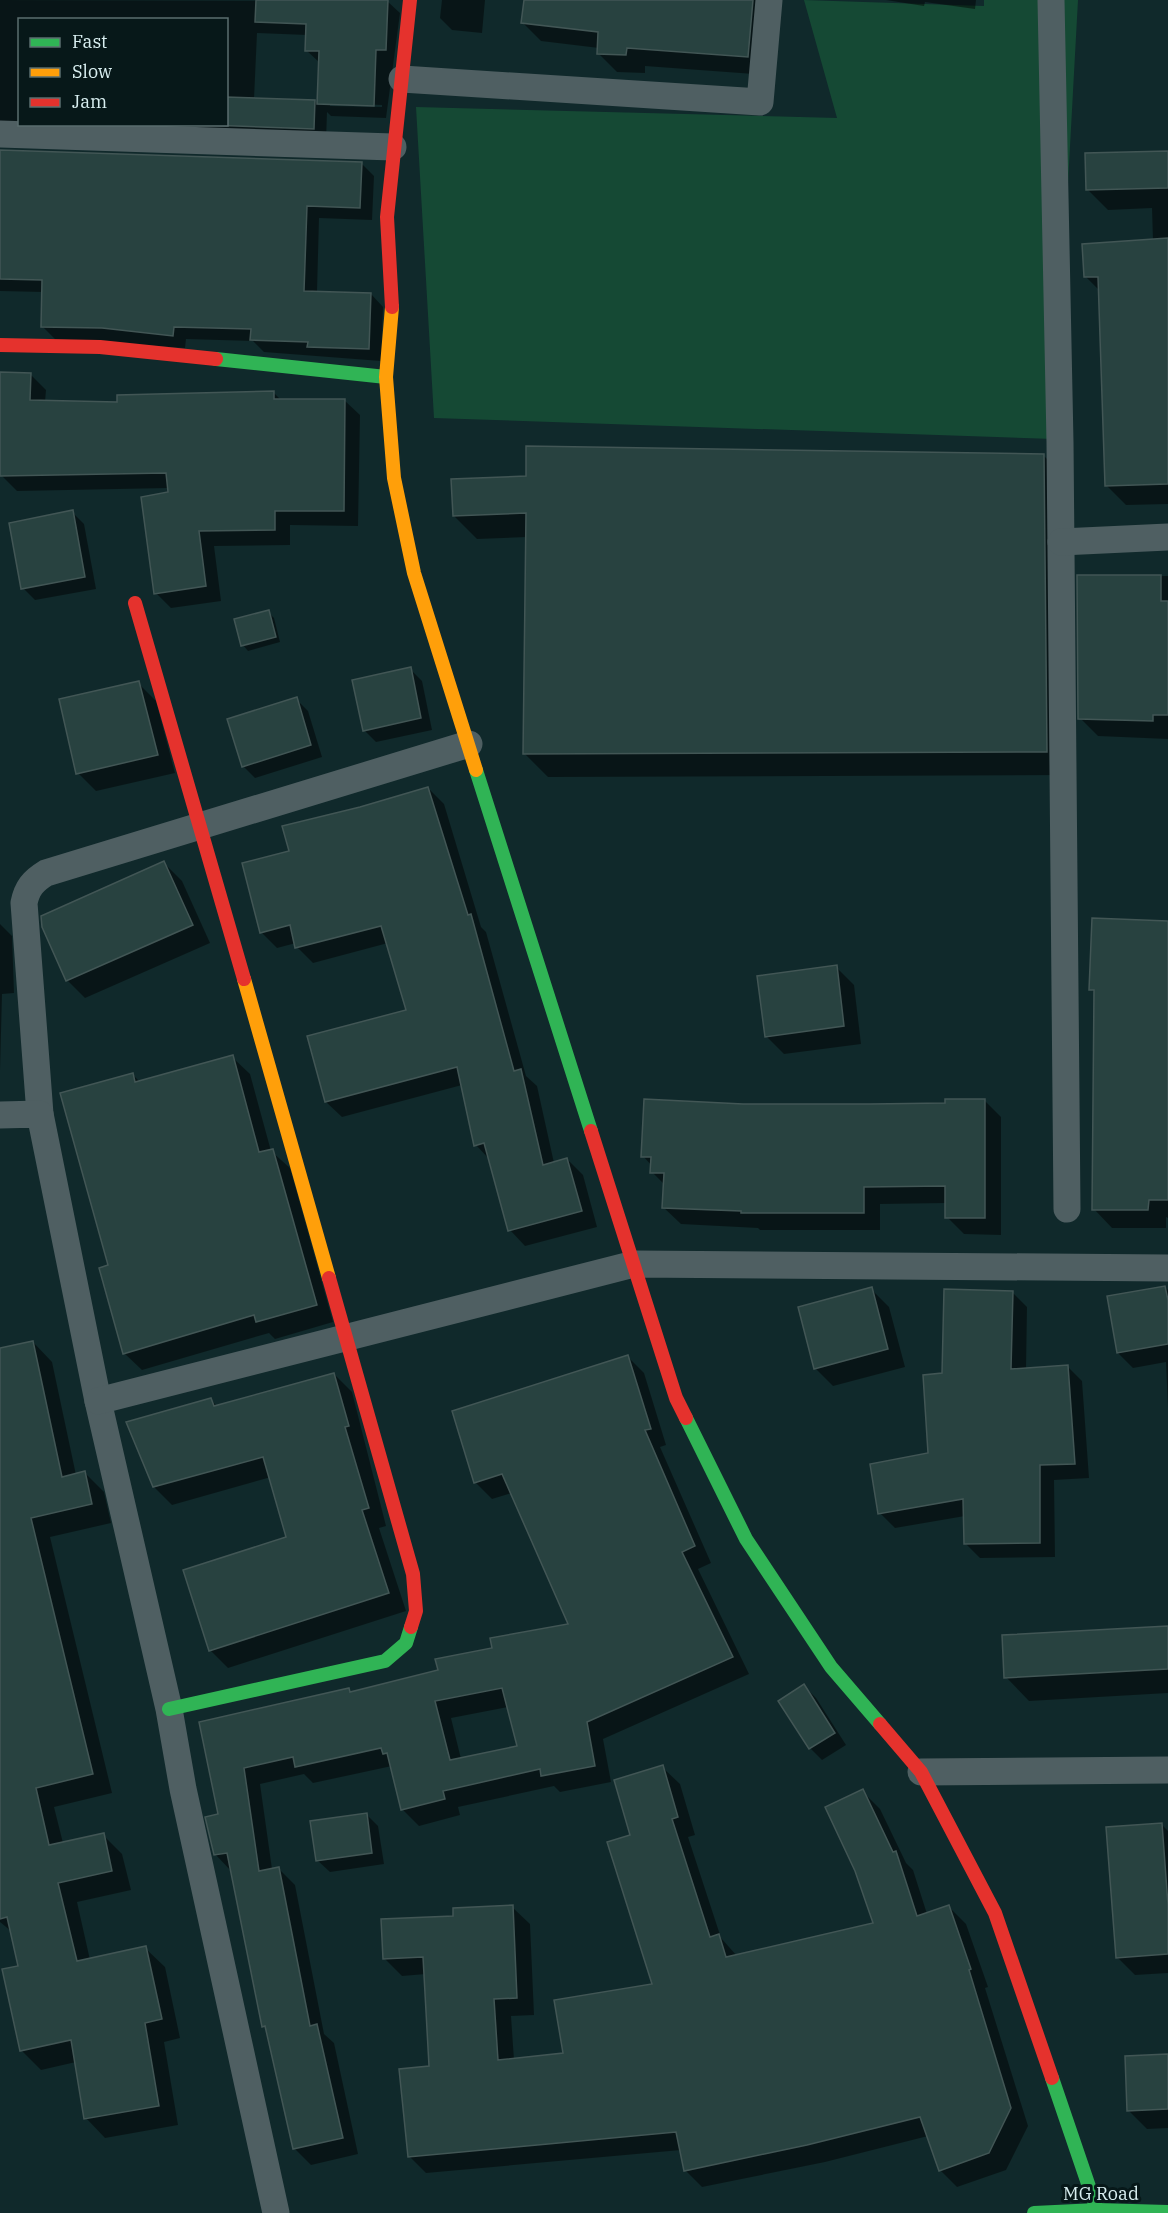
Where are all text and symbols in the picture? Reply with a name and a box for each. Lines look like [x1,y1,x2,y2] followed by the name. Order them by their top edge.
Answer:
[18,18,228,126] legend
[72,30,107,53] text: Fast
[72,60,112,83] text: Slow
[72,90,107,113] text: Jam
[1063,2182,1139,2205] street label: MG Road

